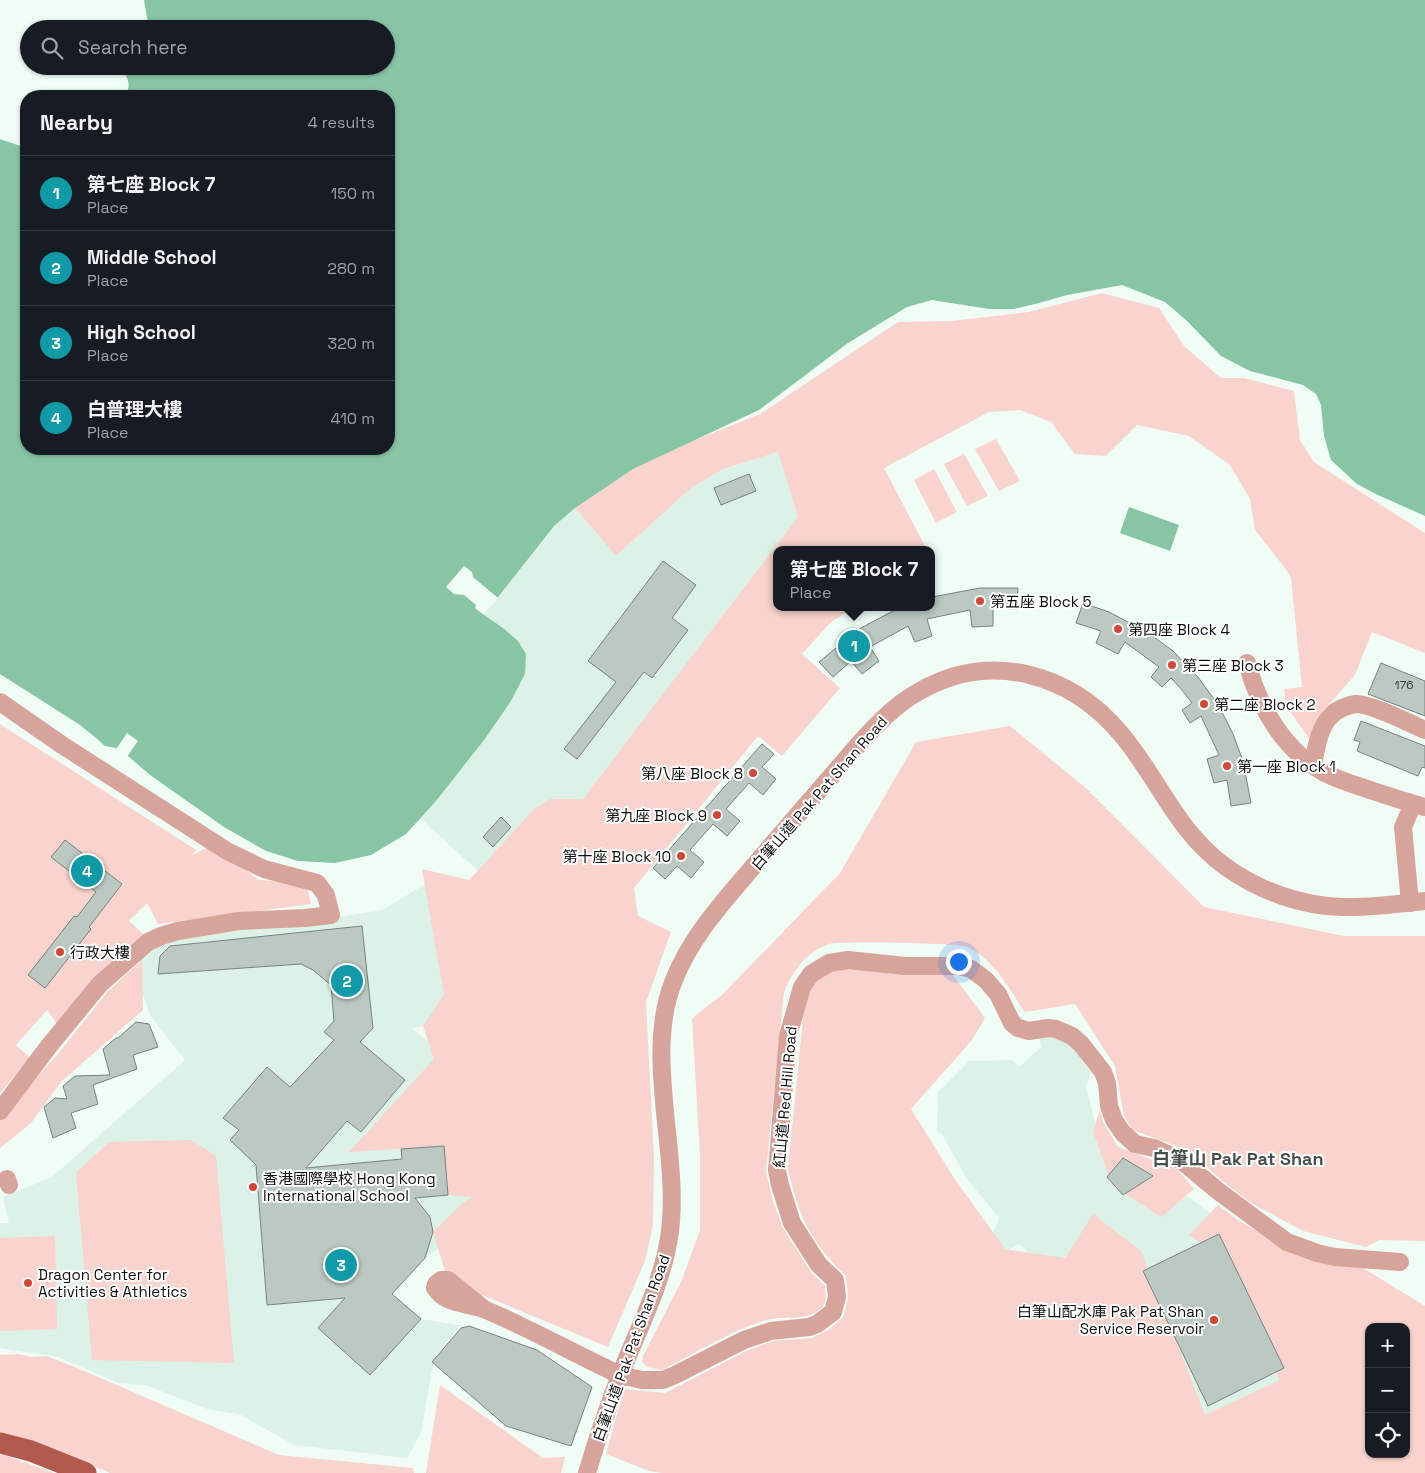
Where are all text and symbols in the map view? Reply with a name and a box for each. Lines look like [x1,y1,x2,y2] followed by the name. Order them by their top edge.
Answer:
[20,20,395,75] search box
[38,34,66,62] icon: search
[78,35,188,60] text: Search here
[40,109,113,136] text: Nearby
[308,112,375,133] text: 4 results
[87,172,215,197] text: 第七座 Block 7
[52,183,60,204] text: 1
[331,183,375,204] text: 150 m
[87,197,129,218] text: Place
[87,245,217,270] text: Middle School
[51,258,61,279] text: 2
[327,258,375,279] text: 280 m
[87,270,129,291] text: Place
[87,320,196,345] text: High School
[51,333,61,354] text: 3
[328,333,375,354] text: 320 m
[87,345,129,366] text: Place
[87,397,182,422] text: 白普理大樓
[51,408,61,429] text: 4
[331,408,375,429] text: 410 m
[87,422,129,443] text: Place
[773,546,935,611] popup
[790,557,918,582] text: 第七座 Block 7
[790,582,831,603] text: Place
[990,592,1092,611] place label: 第五座 Block 5
[974,595,986,607] marker: 第五座 Block 5
[1128,620,1230,639] place label: 第四座 Block 4
[1112,623,1124,635] marker: 第四座 Block 4
[838,627,870,665] pin: 1
[1182,656,1284,675] place label: 第三座 Block 3
[1166,659,1178,671] marker: 第三座 Block 3
[1394,677,1414,693] house number: 176
[1214,695,1316,714] place label: 第二座 Block 2
[1198,698,1210,710] marker: 第二座 Block 2
[747,712,891,874] street label: 白筆山道 Pak Pat Shan Road
[1237,757,1336,776] place label: 第一座 Block 1
[1221,760,1233,772] marker: 第一座 Block 1
[641,764,743,783] place label: 第八座 Block 8
[747,767,759,779] marker: 第八座 Block 8
[605,806,707,825] place label: 第九座 Block 9
[711,809,723,821] marker: 第九座 Block 9
[563,847,671,866] place label: 第十座 Block 10
[675,850,687,862] marker: 第十座 Block 10
[71,852,103,890] pin: 4
[70,943,130,962] place label: 行政大樓
[54,946,66,958] marker: 行政大樓
[946,949,972,975] your location
[331,962,363,1000] pin: 2
[769,1025,801,1169] street label: 紅山道 Red Hill Road
[1152,1147,1324,1170] district label: 白筆山 Pak Pat Shan
[263,1169,436,1205] place label: 香港國際學校 Hong Kong International School
[247,1181,259,1193] marker: 香港國際學校 Hong Kong International School
[325,1246,357,1284] pin: 3
[588,1252,674,1444] street label: 白筆山道 Pak Pat Shan Road
[38,1265,187,1301] place label: Dragon Center for Activities & Athletics
[22,1277,34,1289] marker: Dragon Center for Activities & Athletics
[1017,1302,1204,1338] place label: 白筆山配水庫 Pak Pat Shan Service Reservoir
[1208,1314,1220,1326] marker: 白筆山配水庫 Pak Pat Shan Service Reservoir
[1365,1323,1410,1458] map controls
[1365,1323,1410,1368] button: +
[1365,1368,1410,1413] button: −
[1365,1413,1410,1458] button: locate

